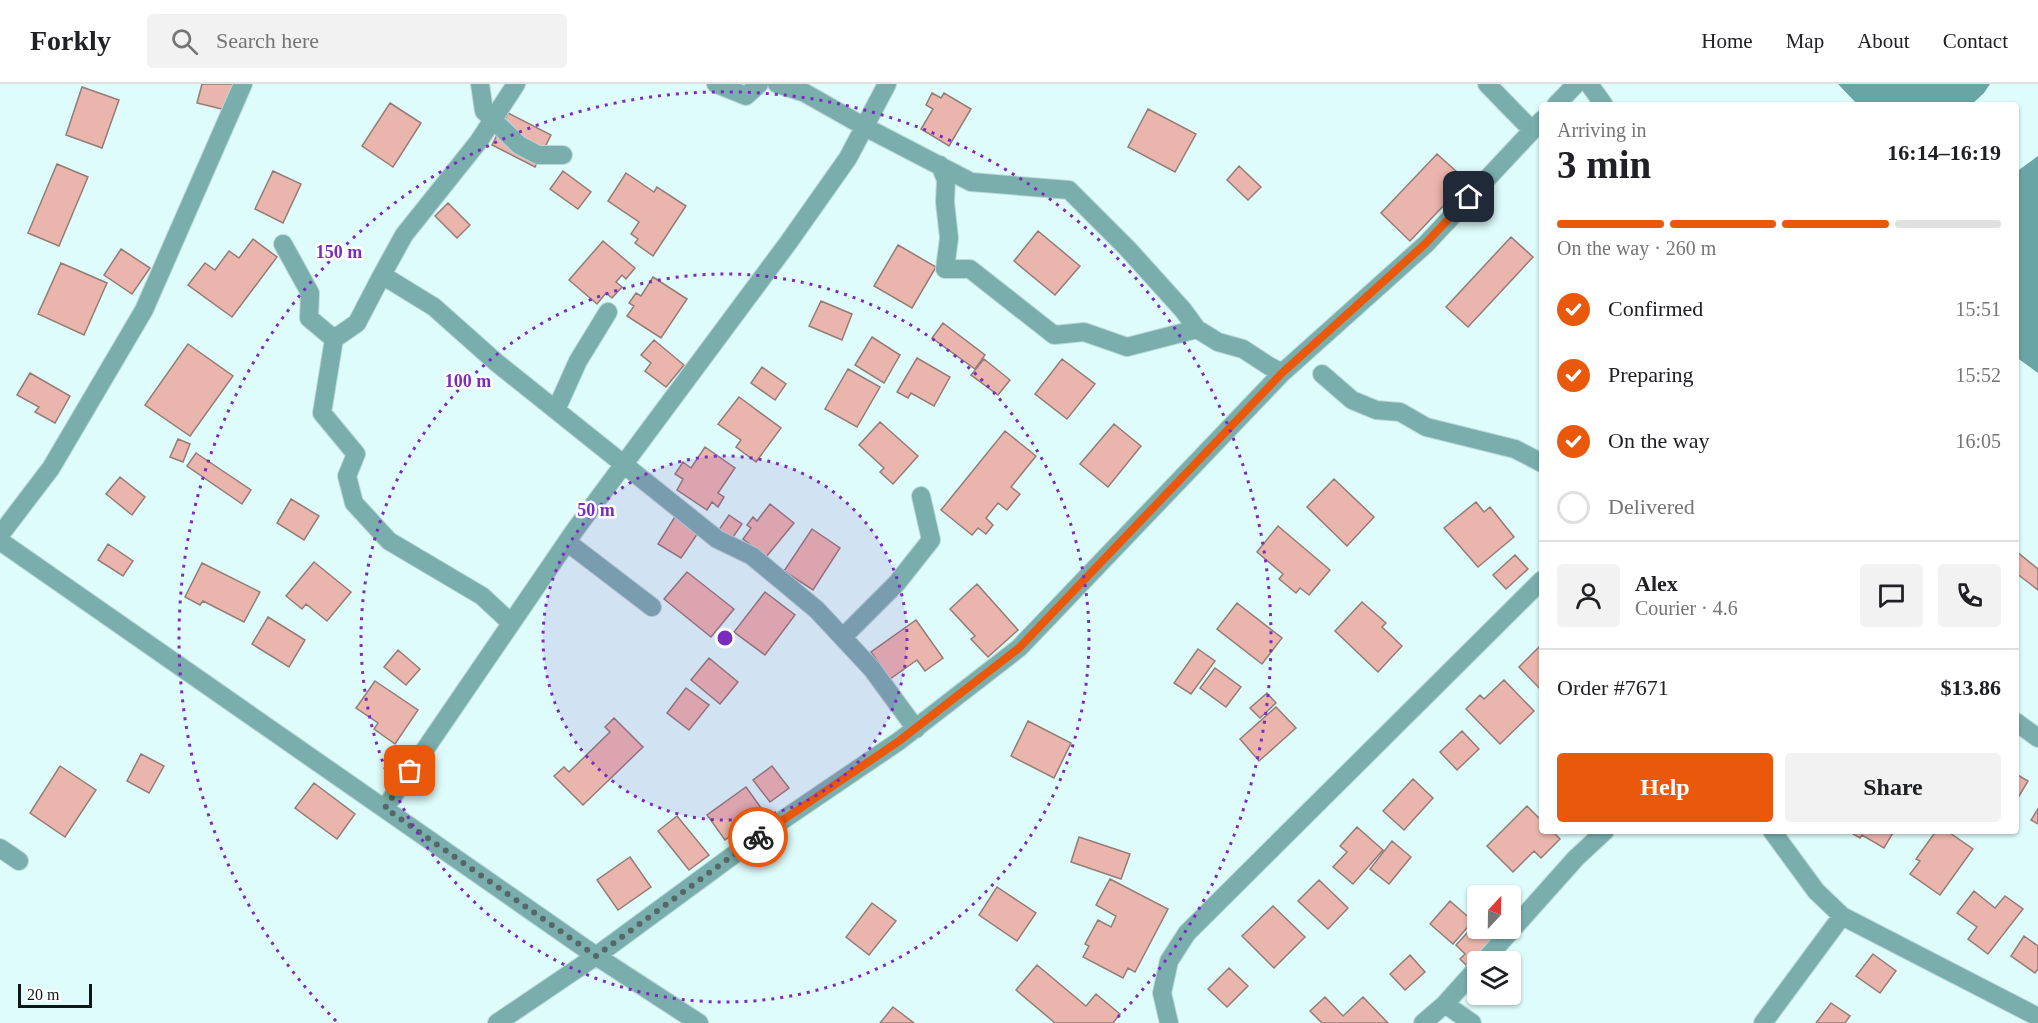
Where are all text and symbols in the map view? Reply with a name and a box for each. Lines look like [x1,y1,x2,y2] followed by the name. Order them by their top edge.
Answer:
[147,14,567,68] search box
[30,25,111,56] text: Forkly
[168,25,201,58] icon: search
[216,28,319,53] text: Search here
[1701,29,1753,53] text: Home
[1786,29,1824,53] text: Map
[1857,29,1910,53] text: About
[1943,29,2008,53] text: Contact
[1557,119,1646,141] text: Arriving in
[1887,140,2001,165] text: 16:14–16:19
[1557,143,1651,186] text: 3 min
[1443,171,1494,222] pin
[1452,180,1485,213] icon: home
[1557,237,1716,259] text: On the way · 260 m
[316,242,362,262] text: 150 m
[1557,293,1590,326] icon: check
[1608,296,1703,321] text: Confirmed
[1955,298,2001,320] text: 15:51
[1557,359,1590,392] icon: check
[1608,362,1694,387] text: Preparing
[1955,364,2001,386] text: 15:52
[445,371,491,391] text: 100 m
[1557,425,1590,458] icon: check
[1608,428,1709,453] text: On the way
[1955,430,2001,452] text: 16:05
[1608,494,1695,519] text: Delivered
[577,500,615,520] text: 50 m
[1557,564,1620,627] button: person
[1860,564,1923,627] button: chat
[1938,564,2001,627] button: phone
[1635,571,1678,596] text: Alex
[1635,597,1738,619] text: Courier · 4.6
[715,628,735,648] centre of rings
[1557,675,1669,700] text: Order #7671
[1941,675,2001,700] text: $13.86
[384,745,435,796] pin
[1557,753,1773,822] button: Help
[1785,753,2001,822] button: Share
[393,754,426,787] icon: bag
[728,807,788,867] courier
[742,821,775,854] icon: bike
[1467,885,1521,939] north arrow
[1467,885,1521,1005] map controls
[1467,951,1521,1005] button: layers
[18,981,92,1008] scale bar
[27,986,59,1003] text: 20 m

